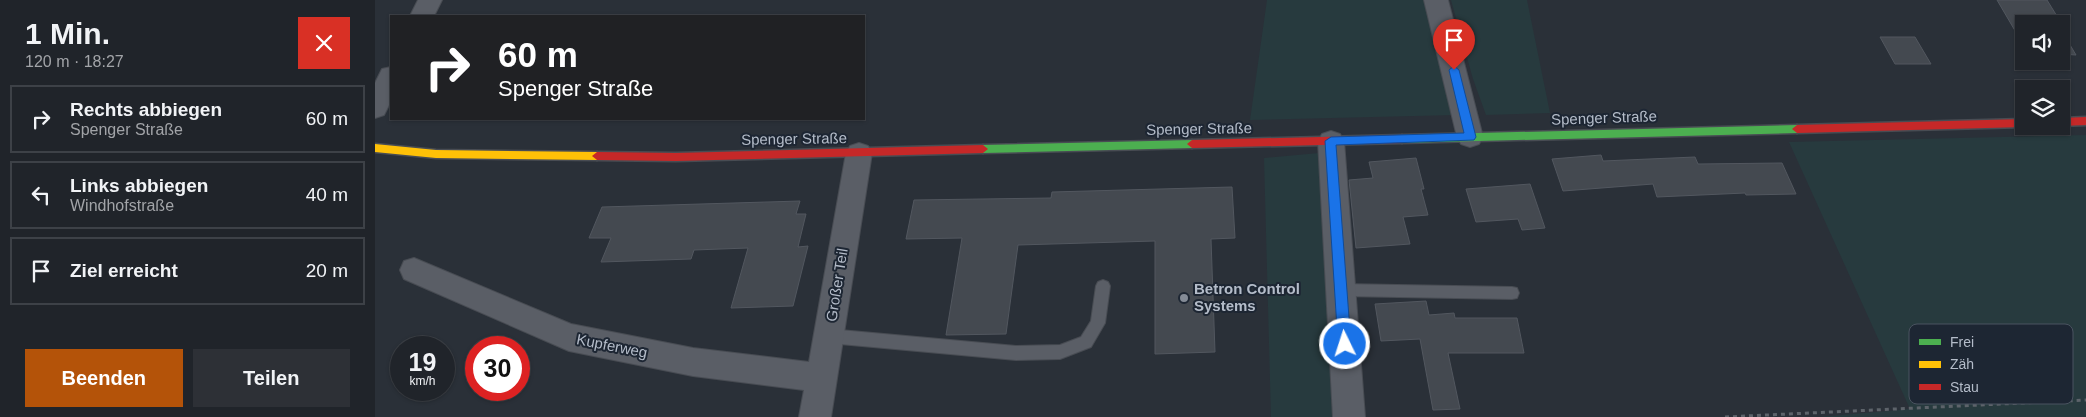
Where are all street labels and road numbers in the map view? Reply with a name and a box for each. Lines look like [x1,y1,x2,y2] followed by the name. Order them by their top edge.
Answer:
[1551,107,1657,128] street label: Spenger Straße
[1146,119,1252,138] street label: Spenger Straße
[741,129,847,148] street label: Spenger Straße
[822,247,851,323] street label: Großer Teil
[575,330,649,361] street label: Kupferweg

